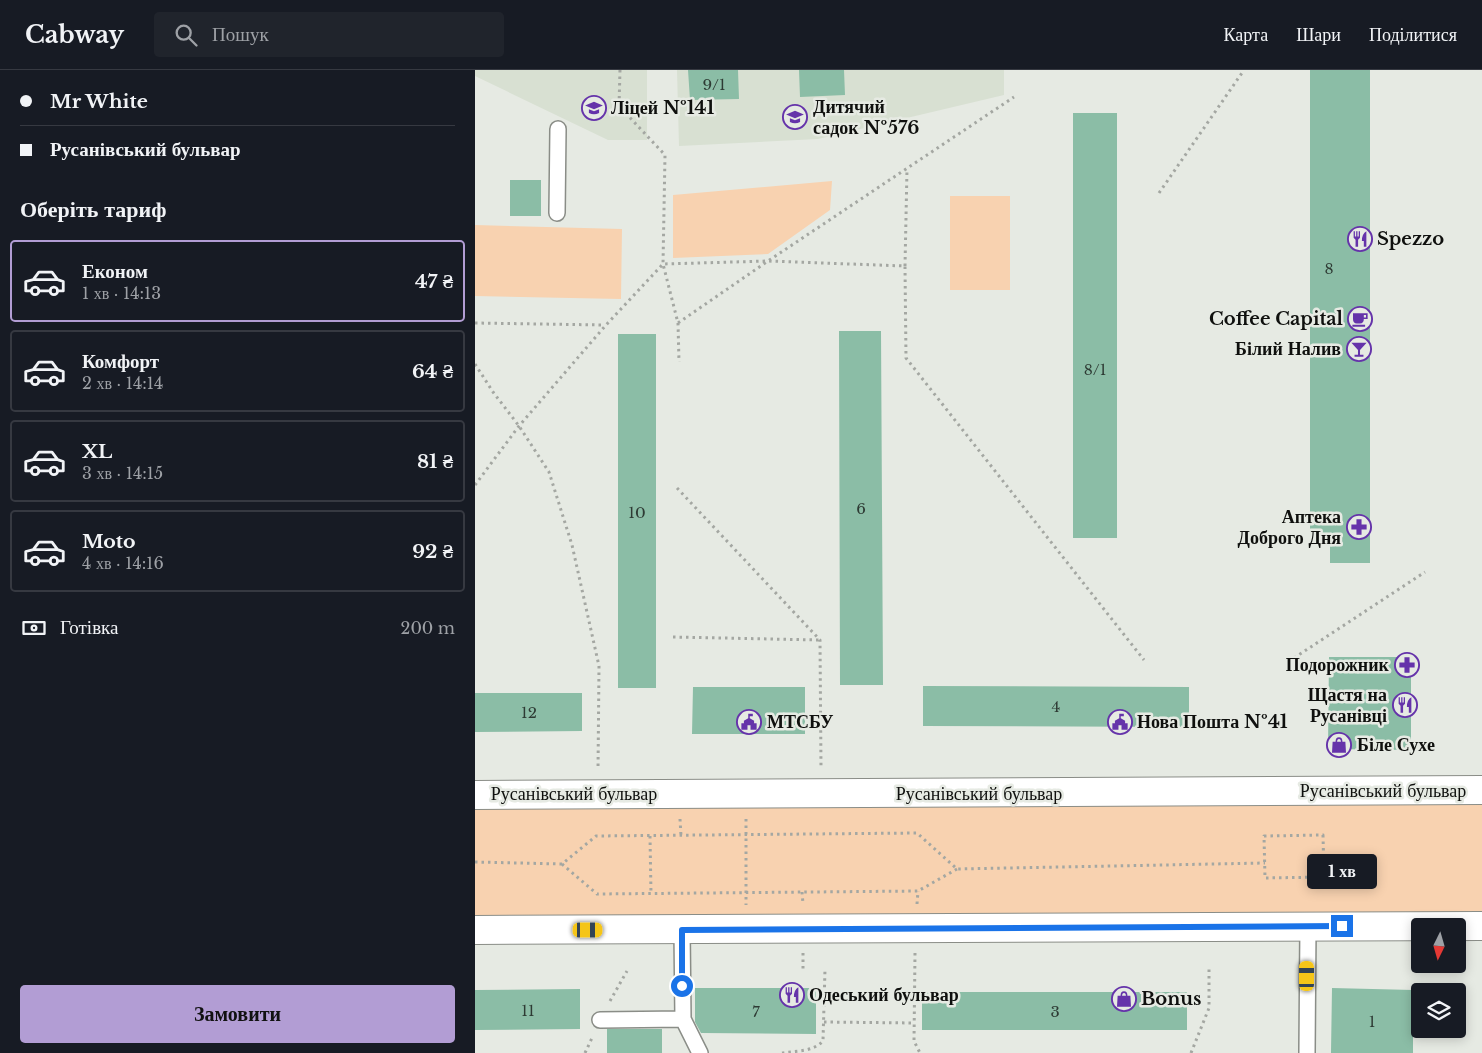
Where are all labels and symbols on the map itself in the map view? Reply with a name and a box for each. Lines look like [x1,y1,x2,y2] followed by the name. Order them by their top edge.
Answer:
[702,75,726,94] house number: 9/1
[581,95,607,121] school or university icon: Ліцей №141
[813,96,919,139] place label: Дитячий садок №576
[611,97,715,119] place label: Ліцей №141
[782,104,808,130] school or university icon: Дитячий садок №576
[1347,226,1373,252] restaurant icon: Spezzo
[1377,228,1444,250] place label: Spezzo
[1324,259,1334,278] house number: 8
[1347,306,1373,332] cafe icon: Coffee Capital
[1209,308,1344,330] place label: Coffee Capital
[1346,336,1372,362] bar icon: Білий Налив
[1235,338,1341,360] place label: Білий Налив
[1084,360,1106,379] house number: 8/1
[856,499,866,518] house number: 6
[628,503,646,522] house number: 10
[1238,506,1341,549] place label: Аптека Доброго Дня
[1346,514,1372,540] pharmacy icon: Аптека Доброго Дня
[1394,652,1420,678] pharmacy icon: Подорожник
[1286,654,1390,676] place label: Подорожник
[1308,684,1387,727] place label: Щастя на Русанівці
[1392,692,1418,718] restaurant icon: Щастя на Русанівці
[1052,697,1060,716] house number: 4
[521,703,537,722] house number: 12
[736,709,762,735] public building icon: МТСБУ
[1107,709,1133,735] public building icon: Нова Пошта №41
[767,711,833,733] place label: МТСБУ
[1137,711,1288,733] place label: Нова Пошта №41
[1326,732,1352,758] shop icon: Біле Сухе
[1357,734,1435,756] place label: Біле Сухе
[1300,780,1466,802] street label: Русанівський бульвар
[491,783,657,805] street label: Русанівський бульвар
[896,783,1062,805] street label: Русанівський бульвар
[1307,854,1377,888] callout: 1 хв
[1331,915,1353,937] route end
[1411,918,1466,972] north arrow
[573,923,603,938] car
[1299,961,1314,991] car
[671,975,693,997] route start
[779,982,805,1008] restaurant icon: Одеський бульвар
[809,984,959,1006] place label: Одеський бульвар
[1111,986,1137,1012] shop icon: Bonus
[1141,988,1201,1010] place label: Bonus
[521,1001,535,1020] house number: 11
[752,1002,760,1021] house number: 7
[1050,1002,1060,1021] house number: 3
[1369,1012,1375,1031] house number: 1

